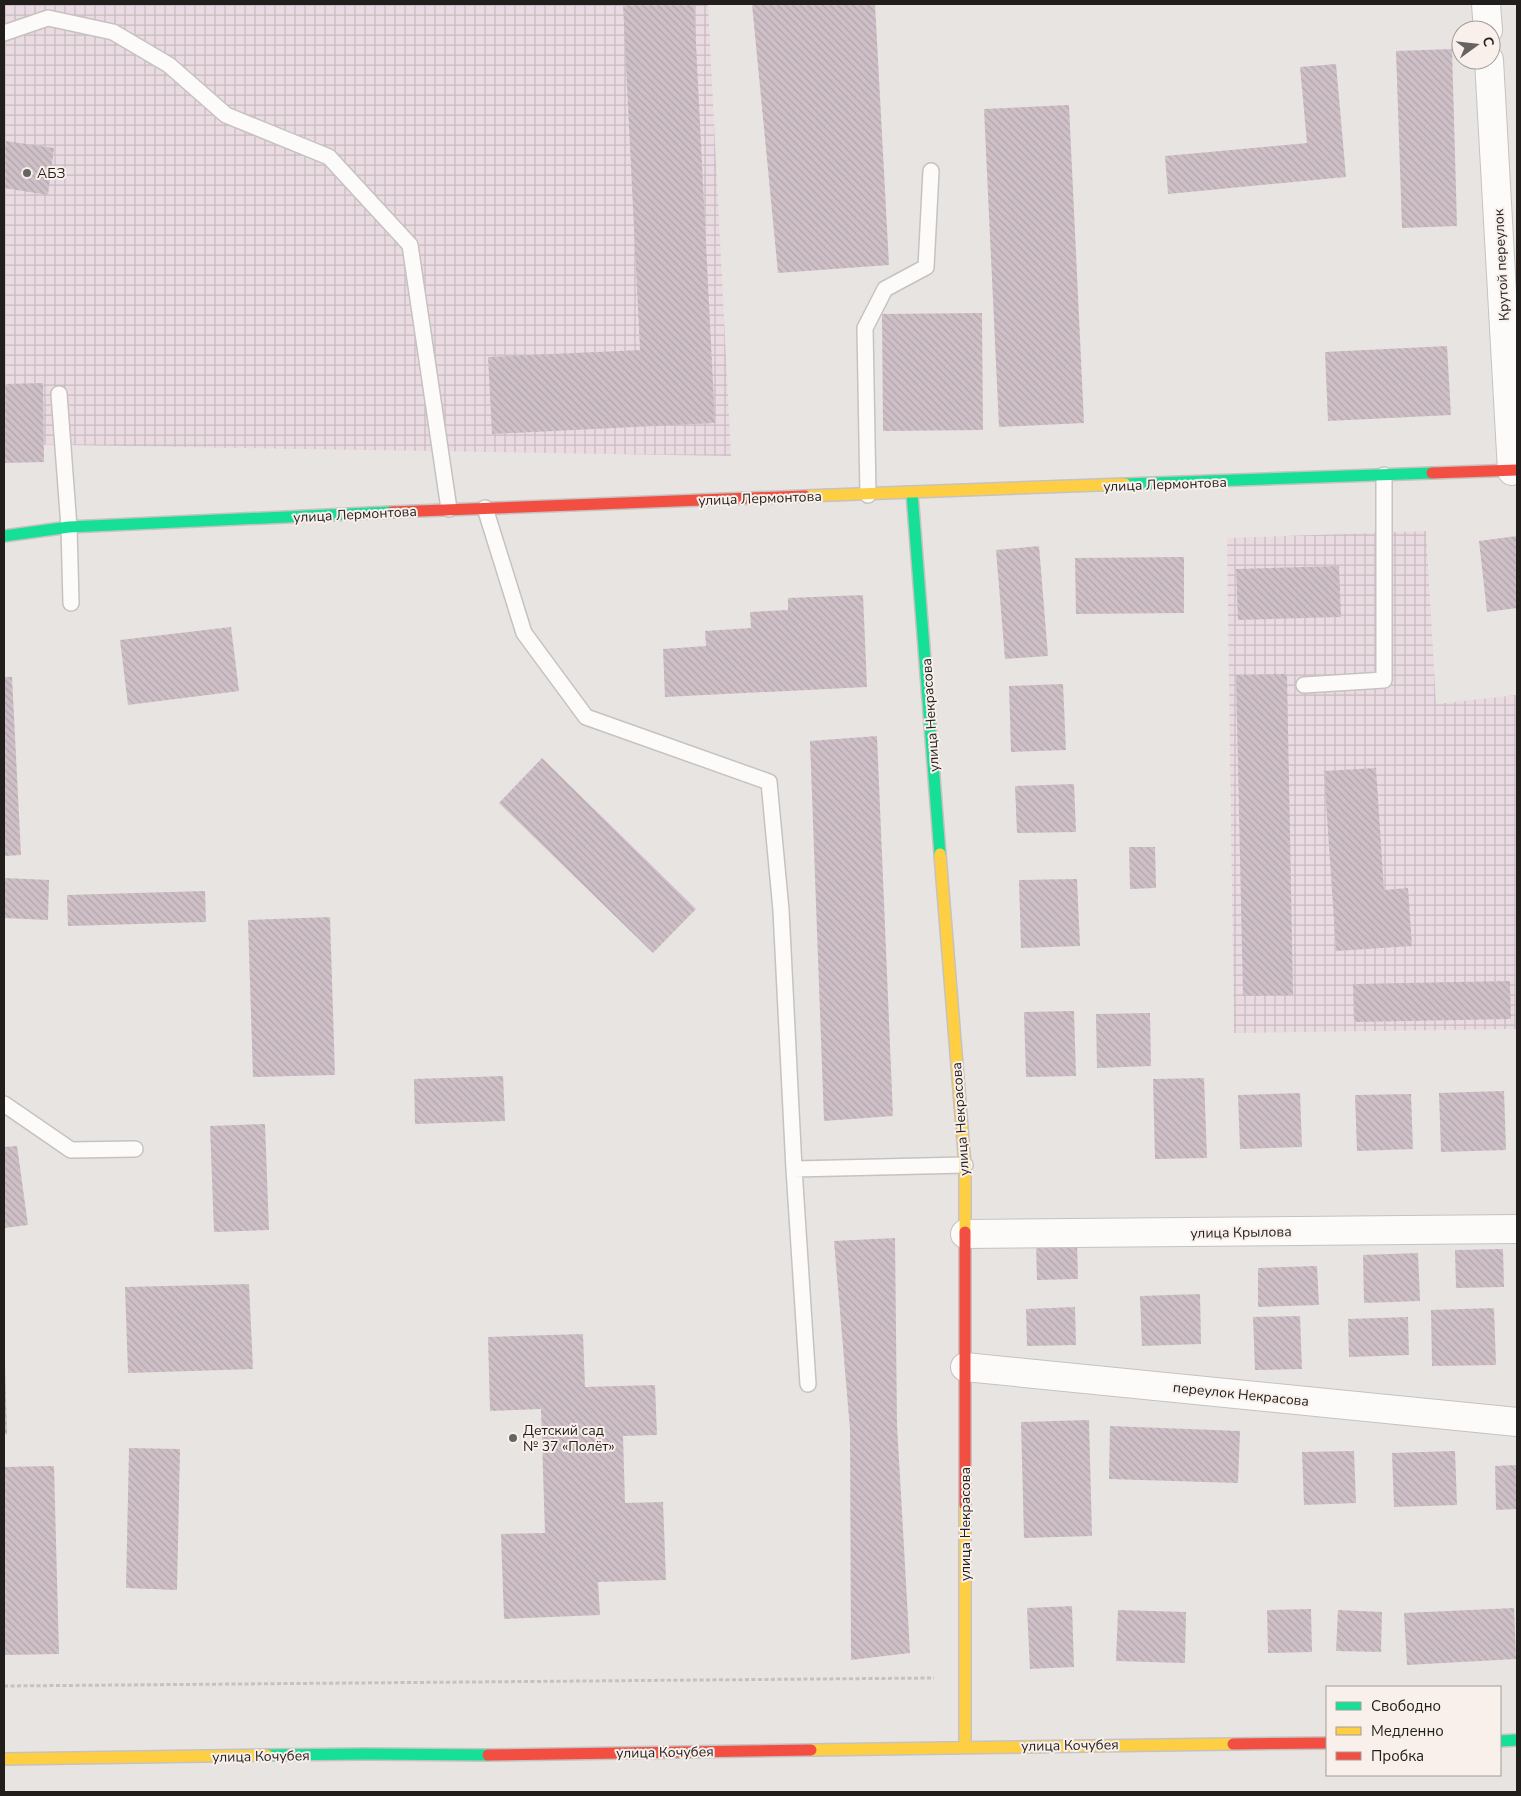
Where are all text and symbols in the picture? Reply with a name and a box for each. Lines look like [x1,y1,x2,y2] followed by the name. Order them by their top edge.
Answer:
[1451,20,1501,70] north arrow
[1478,35,1499,49] text: С
[37,164,65,183] place label: АБЗ
[21,167,33,179] marker: АБЗ
[1489,208,1514,322] street label: Крутой переулок
[1103,473,1227,496] street label: улица Лермонтова
[698,487,822,510] street label: улица Лермонтова
[293,502,417,527] street label: улица Лермонтова
[917,658,944,772] street label: улица Некрасова
[947,1062,974,1176] street label: улица Некрасова
[1190,1222,1292,1243] street label: улица Крылова
[1172,1378,1310,1411] street label: переулок Некрасова
[523,1421,615,1456] place label: Детский сад № 37 «Полёт»
[507,1432,519,1444] marker: Детский сад № 37 «Полёт»
[956,1467,975,1581] street label: улица Некрасова
[1326,1686,1501,1776] legend
[1371,1696,1441,1716] text: Свободно
[1371,1721,1444,1741] text: Медленно
[1021,1735,1119,1756] street label: улица Кочубея
[616,1742,714,1763] street label: улица Кочубея
[212,1746,310,1767] street label: улица Кочубея
[1371,1746,1424,1766] text: Пробка

